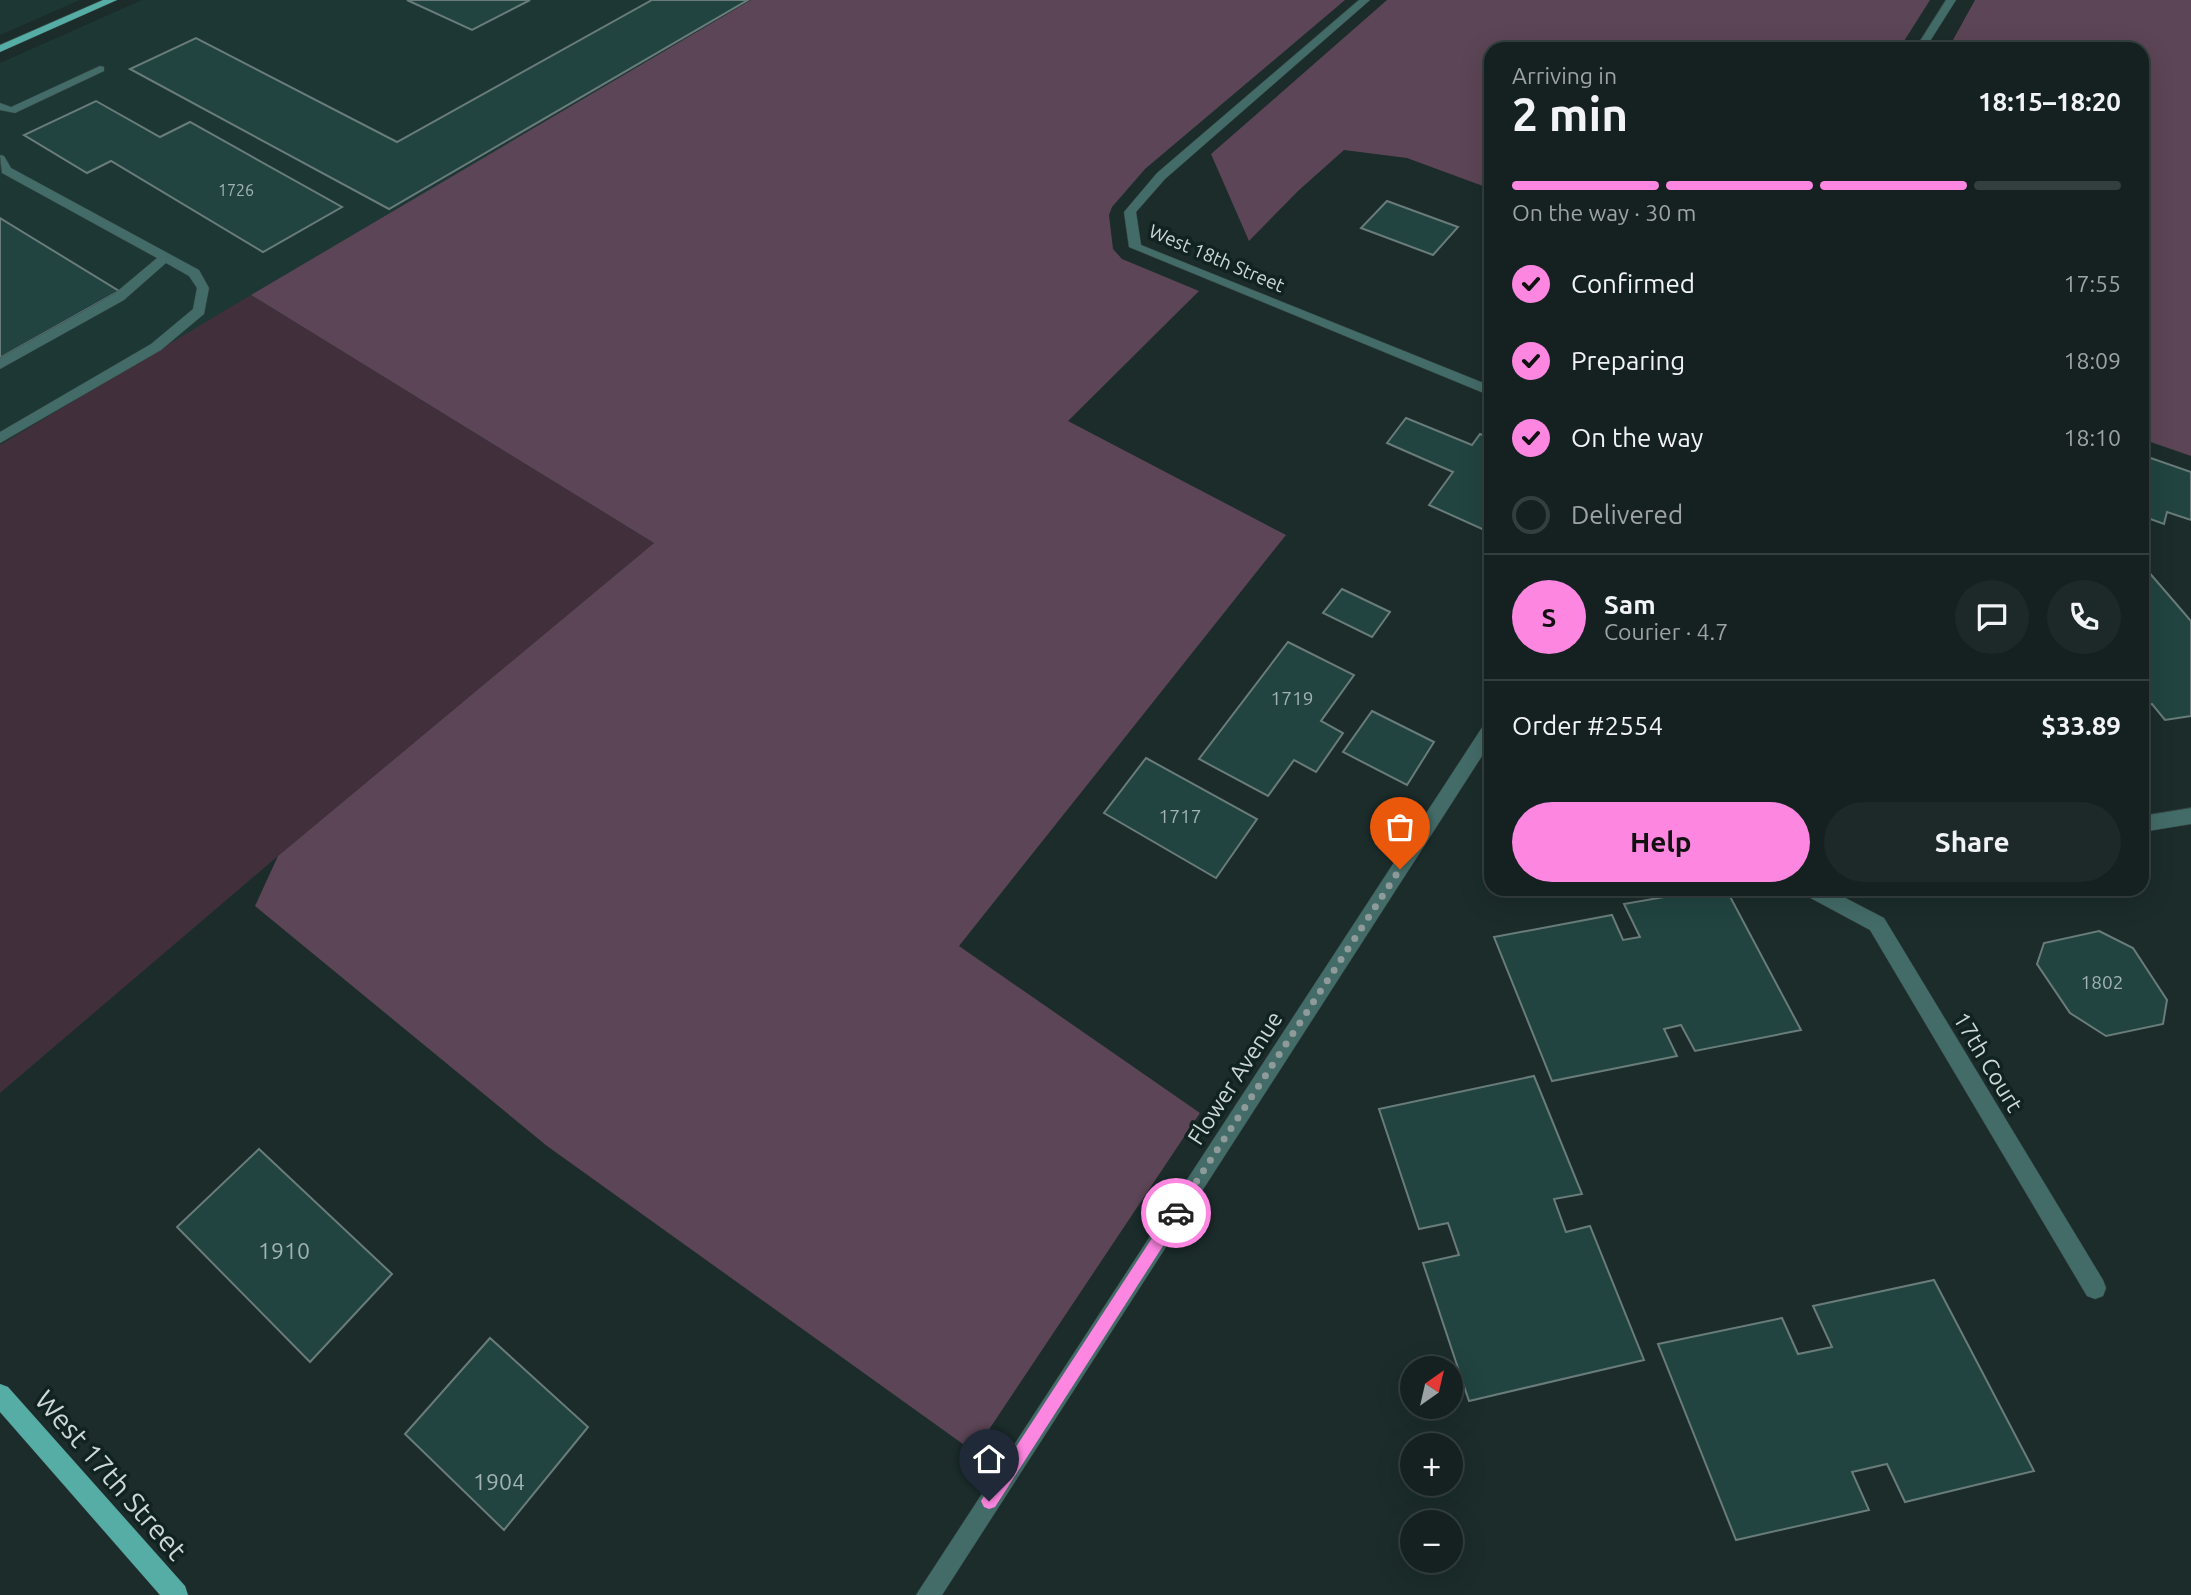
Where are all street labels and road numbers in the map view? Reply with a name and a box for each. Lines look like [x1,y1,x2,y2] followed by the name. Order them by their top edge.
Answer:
[1146,220,1289,297] street label: West 18th Street
[1182,1007,1287,1149] street label: Flower Avenue
[1949,1007,2028,1116] street label: 17th Court
[30,1384,193,1565] street label: West 17th Street

